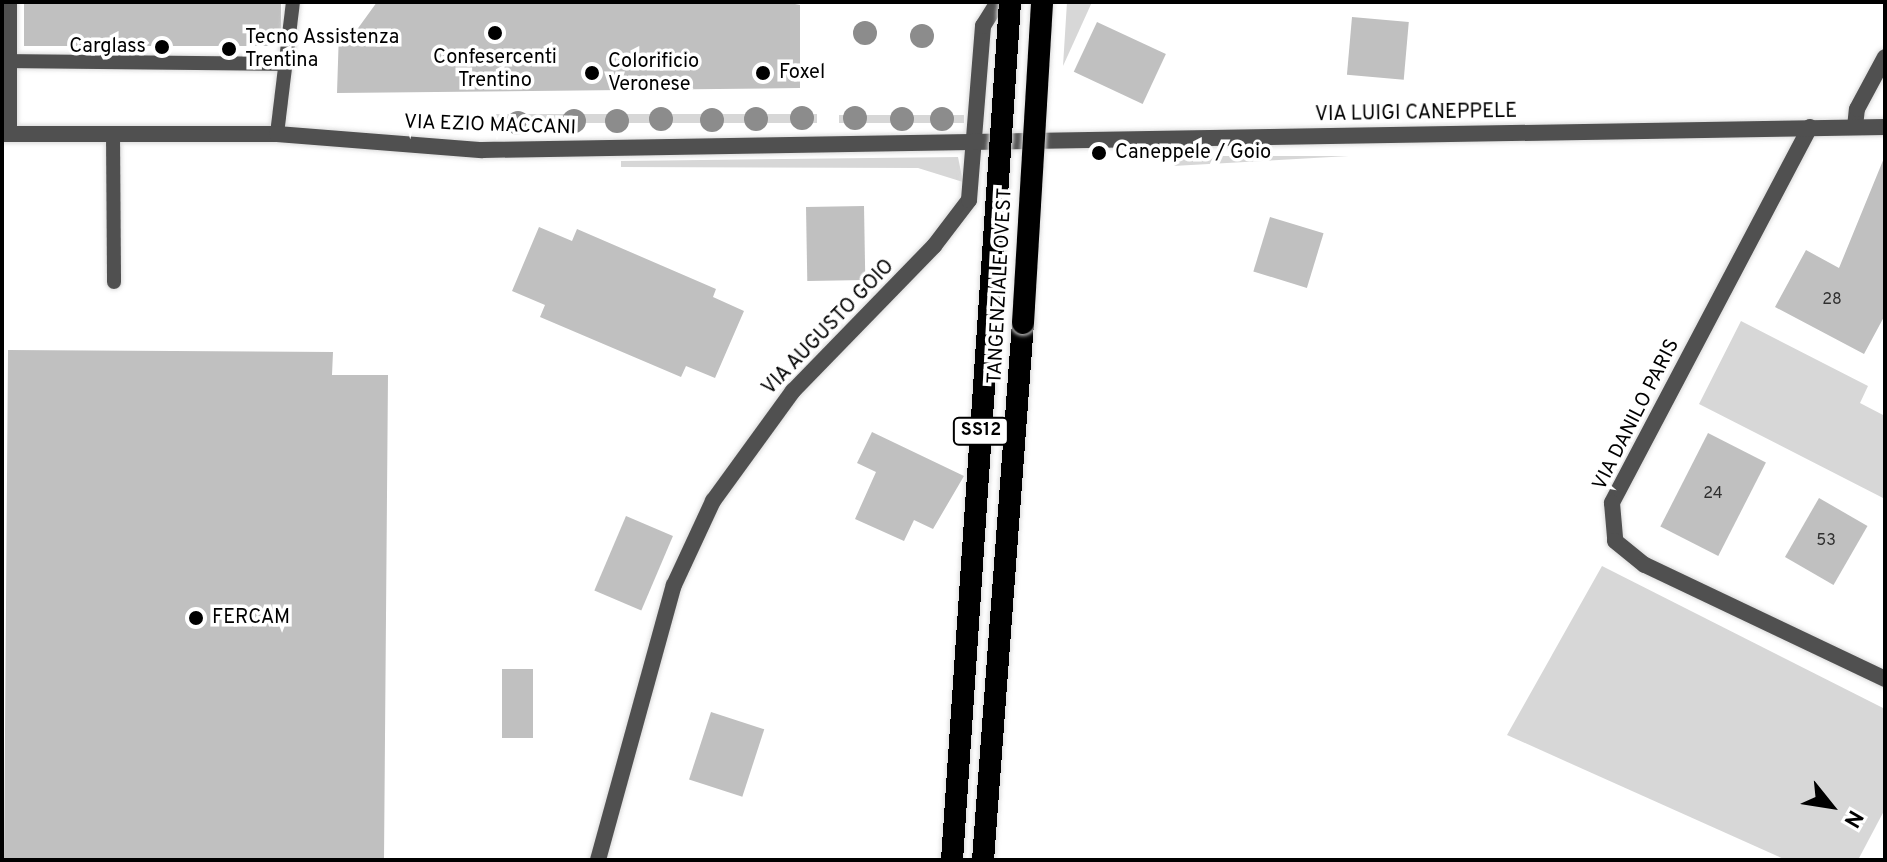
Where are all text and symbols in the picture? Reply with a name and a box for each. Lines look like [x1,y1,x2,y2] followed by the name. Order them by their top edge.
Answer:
[486,24,504,42] marker: Confesercenti Trentino
[245,26,400,73] place label: Tecno Assistenza Trentina
[69,35,146,59] place label: Carglass
[153,38,171,56] marker: Carglass
[220,40,238,58] marker: Tecno Assistenza Trentina
[433,46,557,93] place label: Confesercenti Trentino
[608,50,699,97] place label: Colorificio Veronese
[779,61,825,85] place label: Foxel
[583,64,601,82] marker: Colorificio Veronese
[754,64,772,82] marker: Foxel
[1314,100,1518,128] street label: VIA LUIGI CANEPPELE
[403,111,577,141] street label: VIA EZIO MACCANI
[1115,141,1271,165] place label: Caneppele / Goio
[1090,144,1108,162] marker: Caneppele / Goio
[984,187,1018,385] street label: TANGENZIALE OVEST
[758,255,900,401] street label: VIA AUGUSTO GOIO
[1822,290,1842,310] house number: 28
[1588,335,1686,495] street label: VIA DANILO PARIS
[951,417,1011,445] road number: SS12
[1703,484,1723,504] house number: 24
[1816,531,1836,551] house number: 53
[212,606,290,630] place label: FERCAM
[187,609,205,627] marker: FERCAM
[1791,766,1871,846] north arrow
[1837,805,1868,832] text: N

